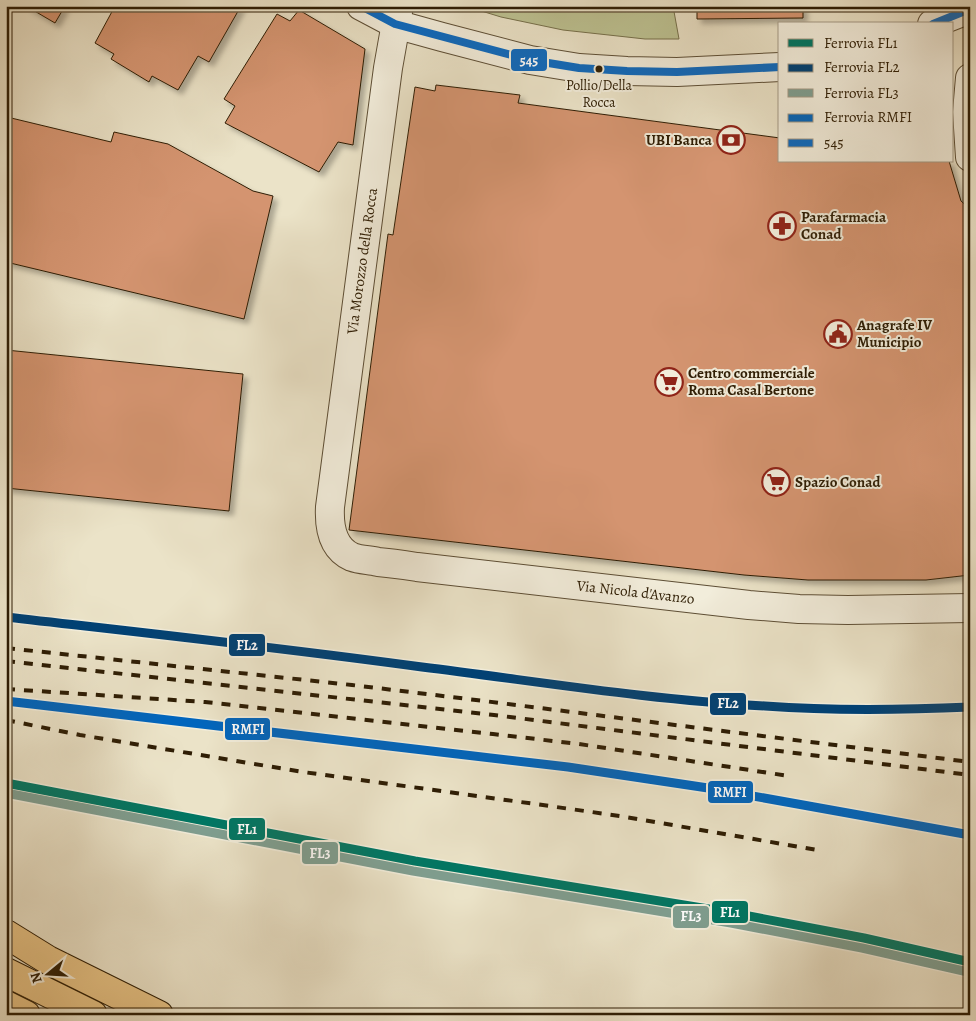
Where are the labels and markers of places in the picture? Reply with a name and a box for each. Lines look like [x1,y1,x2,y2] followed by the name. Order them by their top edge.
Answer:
[594,64,604,74] marker: Pollio/Della Rocca
[566,76,632,112] place label: Pollio/Della Rocca
[716,125,746,155] bank icon: UBI Banca
[646,130,713,150] place label: UBI Banca
[801,207,887,244] place label: Parafarmacia Conad
[767,211,797,241] pharmacy icon: Parafarmacia Conad
[856,315,933,352] place label: Anagrafe IV Municipio
[823,319,853,349] public building icon: Anagrafe IV Municipio
[688,363,815,400] place label: Centro commerciale Roma Casal Bertone
[654,367,684,397] supermarket icon: Centro commerciale Roma Casal Bertone
[761,467,791,497] supermarket icon: Spazio Conad
[795,472,881,492] place label: Spazio Conad

